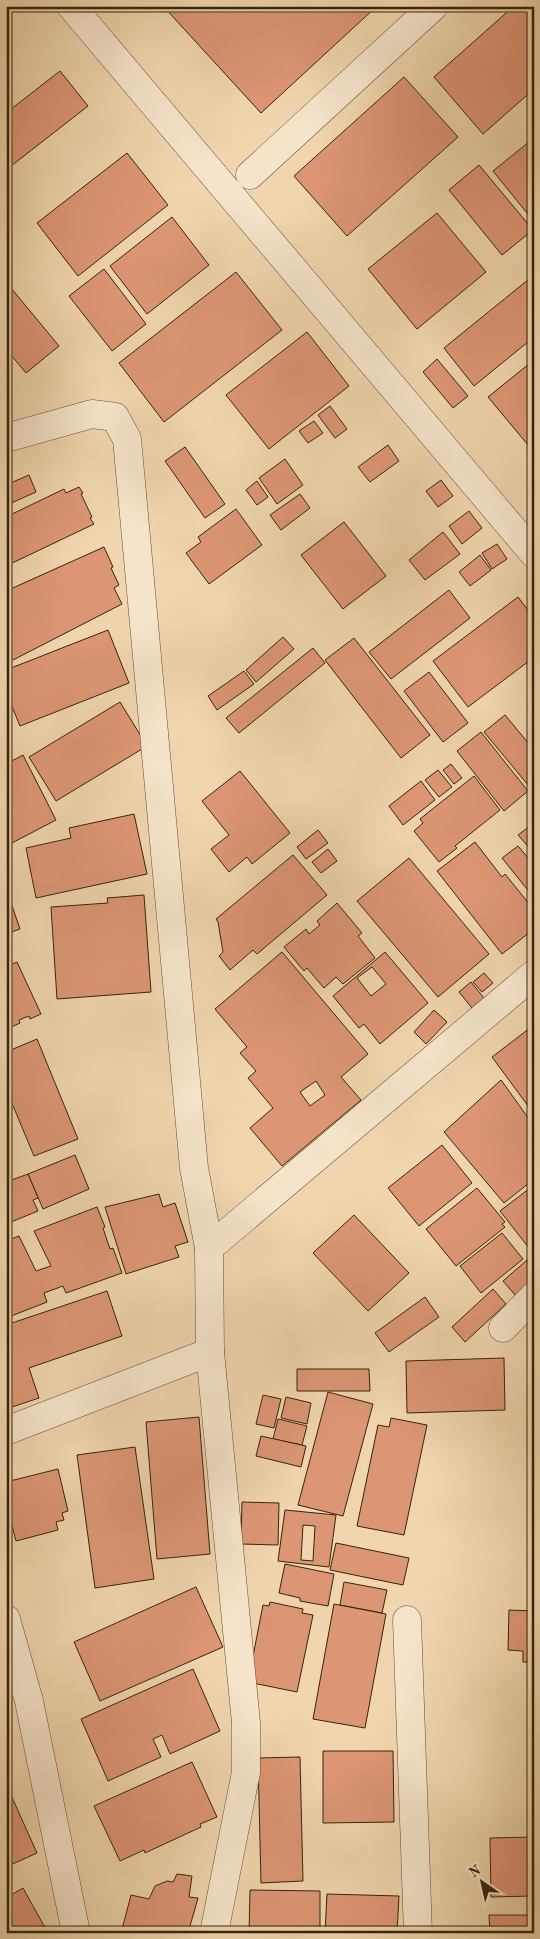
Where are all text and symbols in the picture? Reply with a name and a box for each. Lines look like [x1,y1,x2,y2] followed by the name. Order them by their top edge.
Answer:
[458,1856,508,1906] north arrow
[467,1863,484,1881] text: N

